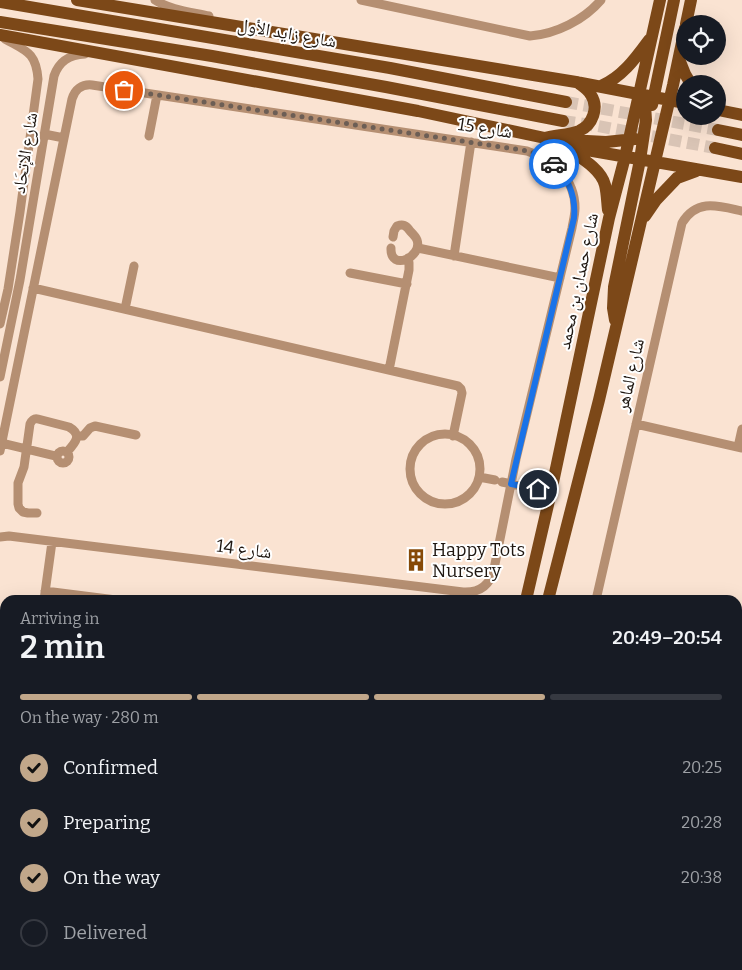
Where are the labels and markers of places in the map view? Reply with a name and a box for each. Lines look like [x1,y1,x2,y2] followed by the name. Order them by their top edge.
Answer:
[103,69,145,111] pin
[517,468,559,510] pin
[432,539,525,582] place label: Happy Tots Nursery
[403,547,429,573] building icon: Happy Tots Nursery

